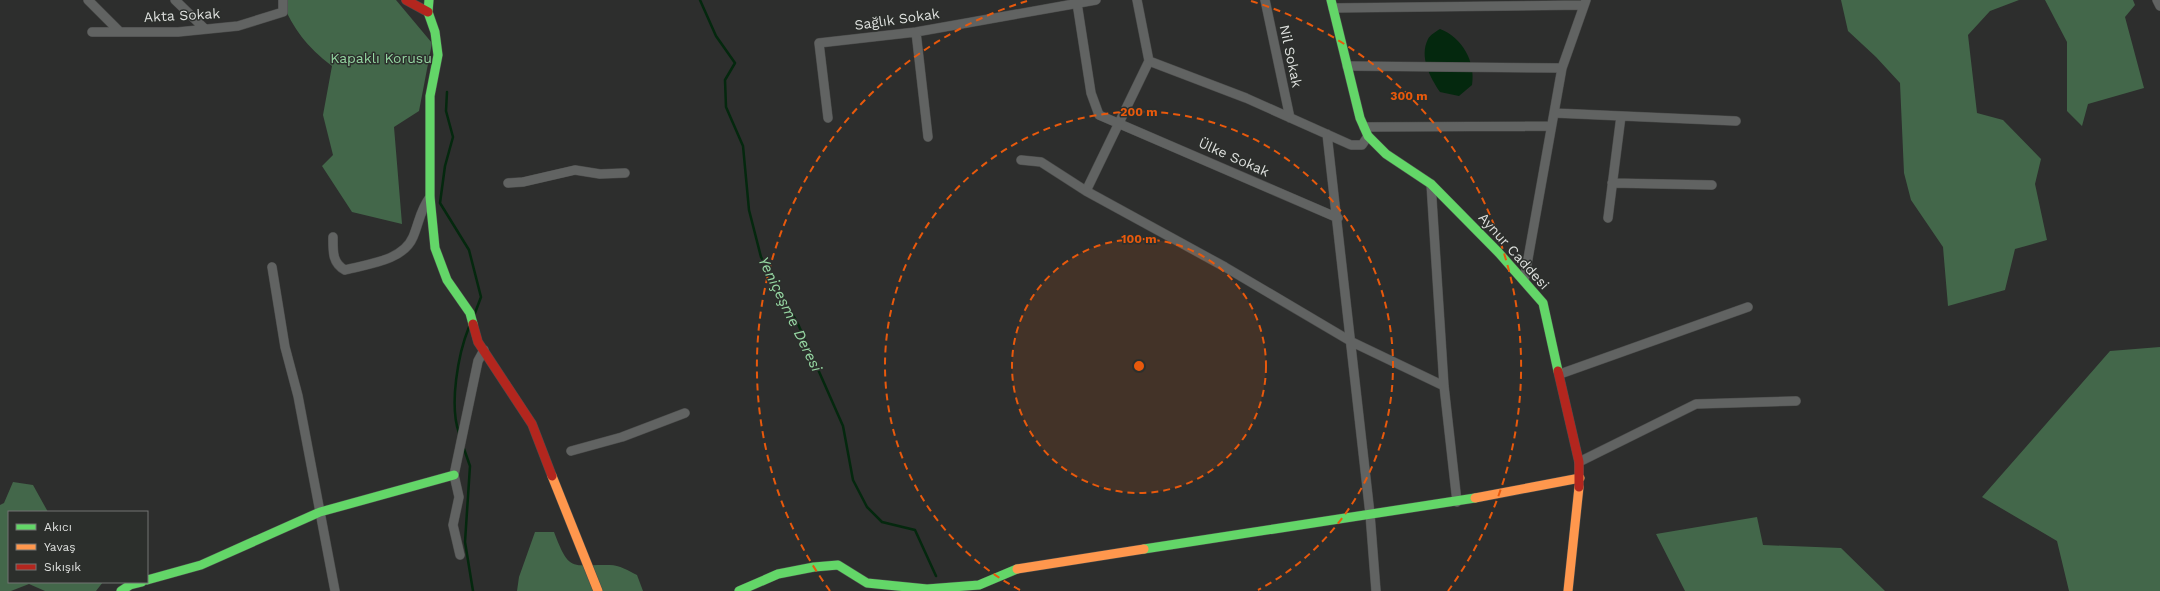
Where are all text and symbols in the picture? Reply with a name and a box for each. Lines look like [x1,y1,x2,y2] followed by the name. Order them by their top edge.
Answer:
[143,5,221,25] street label: Akta Sokak
[853,5,941,33] street label: Sağlık Sokak
[1277,23,1305,89] street label: Nil Sokak
[330,50,432,66] park label: Kapaklı Korusu
[1390,89,1428,103] text: 300 m
[1120,105,1158,119] text: 200 m
[1196,134,1272,180] street label: Ülke Sokak
[1475,209,1553,293] street label: Aynur Caddesi
[1121,232,1157,246] text: 100 m
[754,254,826,375] water label: Yeniçeşme Deresi
[1132,359,1146,373] centre of rings
[8,511,148,583] legend
[44,520,72,534] text: Akıcı
[44,540,76,554] text: Yavaş
[44,560,81,574] text: Sıkışık

